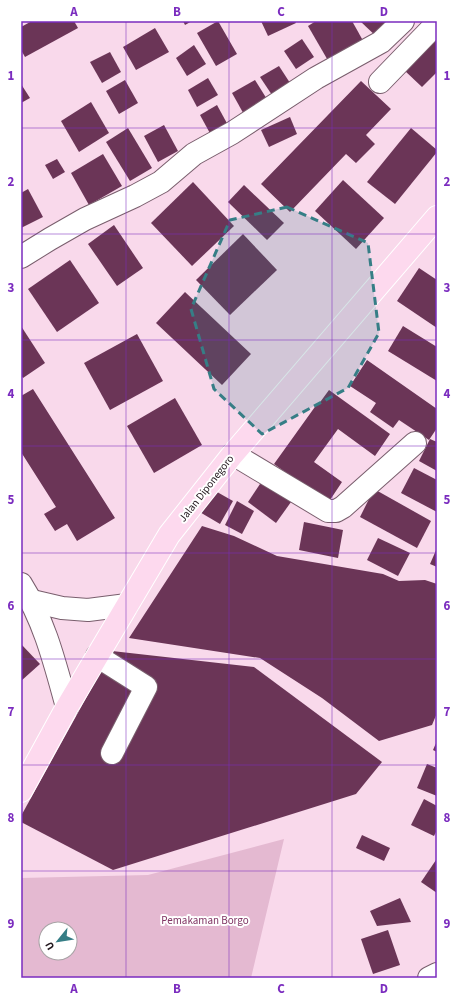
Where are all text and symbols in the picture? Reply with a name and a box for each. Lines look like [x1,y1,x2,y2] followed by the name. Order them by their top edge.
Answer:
[69,3,78,21] text: A
[173,3,181,21] text: B
[277,3,285,21] text: C
[380,3,388,21] text: D
[8,67,15,85] text: 1
[444,67,451,85] text: 1
[8,173,15,191] text: 2
[444,173,451,191] text: 2
[8,279,15,297] text: 3
[444,279,451,297] text: 3
[8,385,15,403] text: 4
[444,385,451,403] text: 4
[175,452,237,525] street label: Jalan Diponegoro
[8,491,15,509] text: 5
[444,491,451,509] text: 5
[8,597,15,615] text: 6
[444,597,451,615] text: 6
[8,703,15,721] text: 7
[444,703,451,721] text: 7
[8,809,15,827] text: 8
[444,809,451,827] text: 8
[161,913,249,928] park label: Pemakaman Borgo
[8,915,15,933] text: 9
[444,915,451,933] text: 9
[38,921,78,961] north arrow
[41,939,58,953] text: U
[69,980,78,998] text: A
[173,980,181,998] text: B
[277,980,285,998] text: C
[380,980,388,998] text: D

